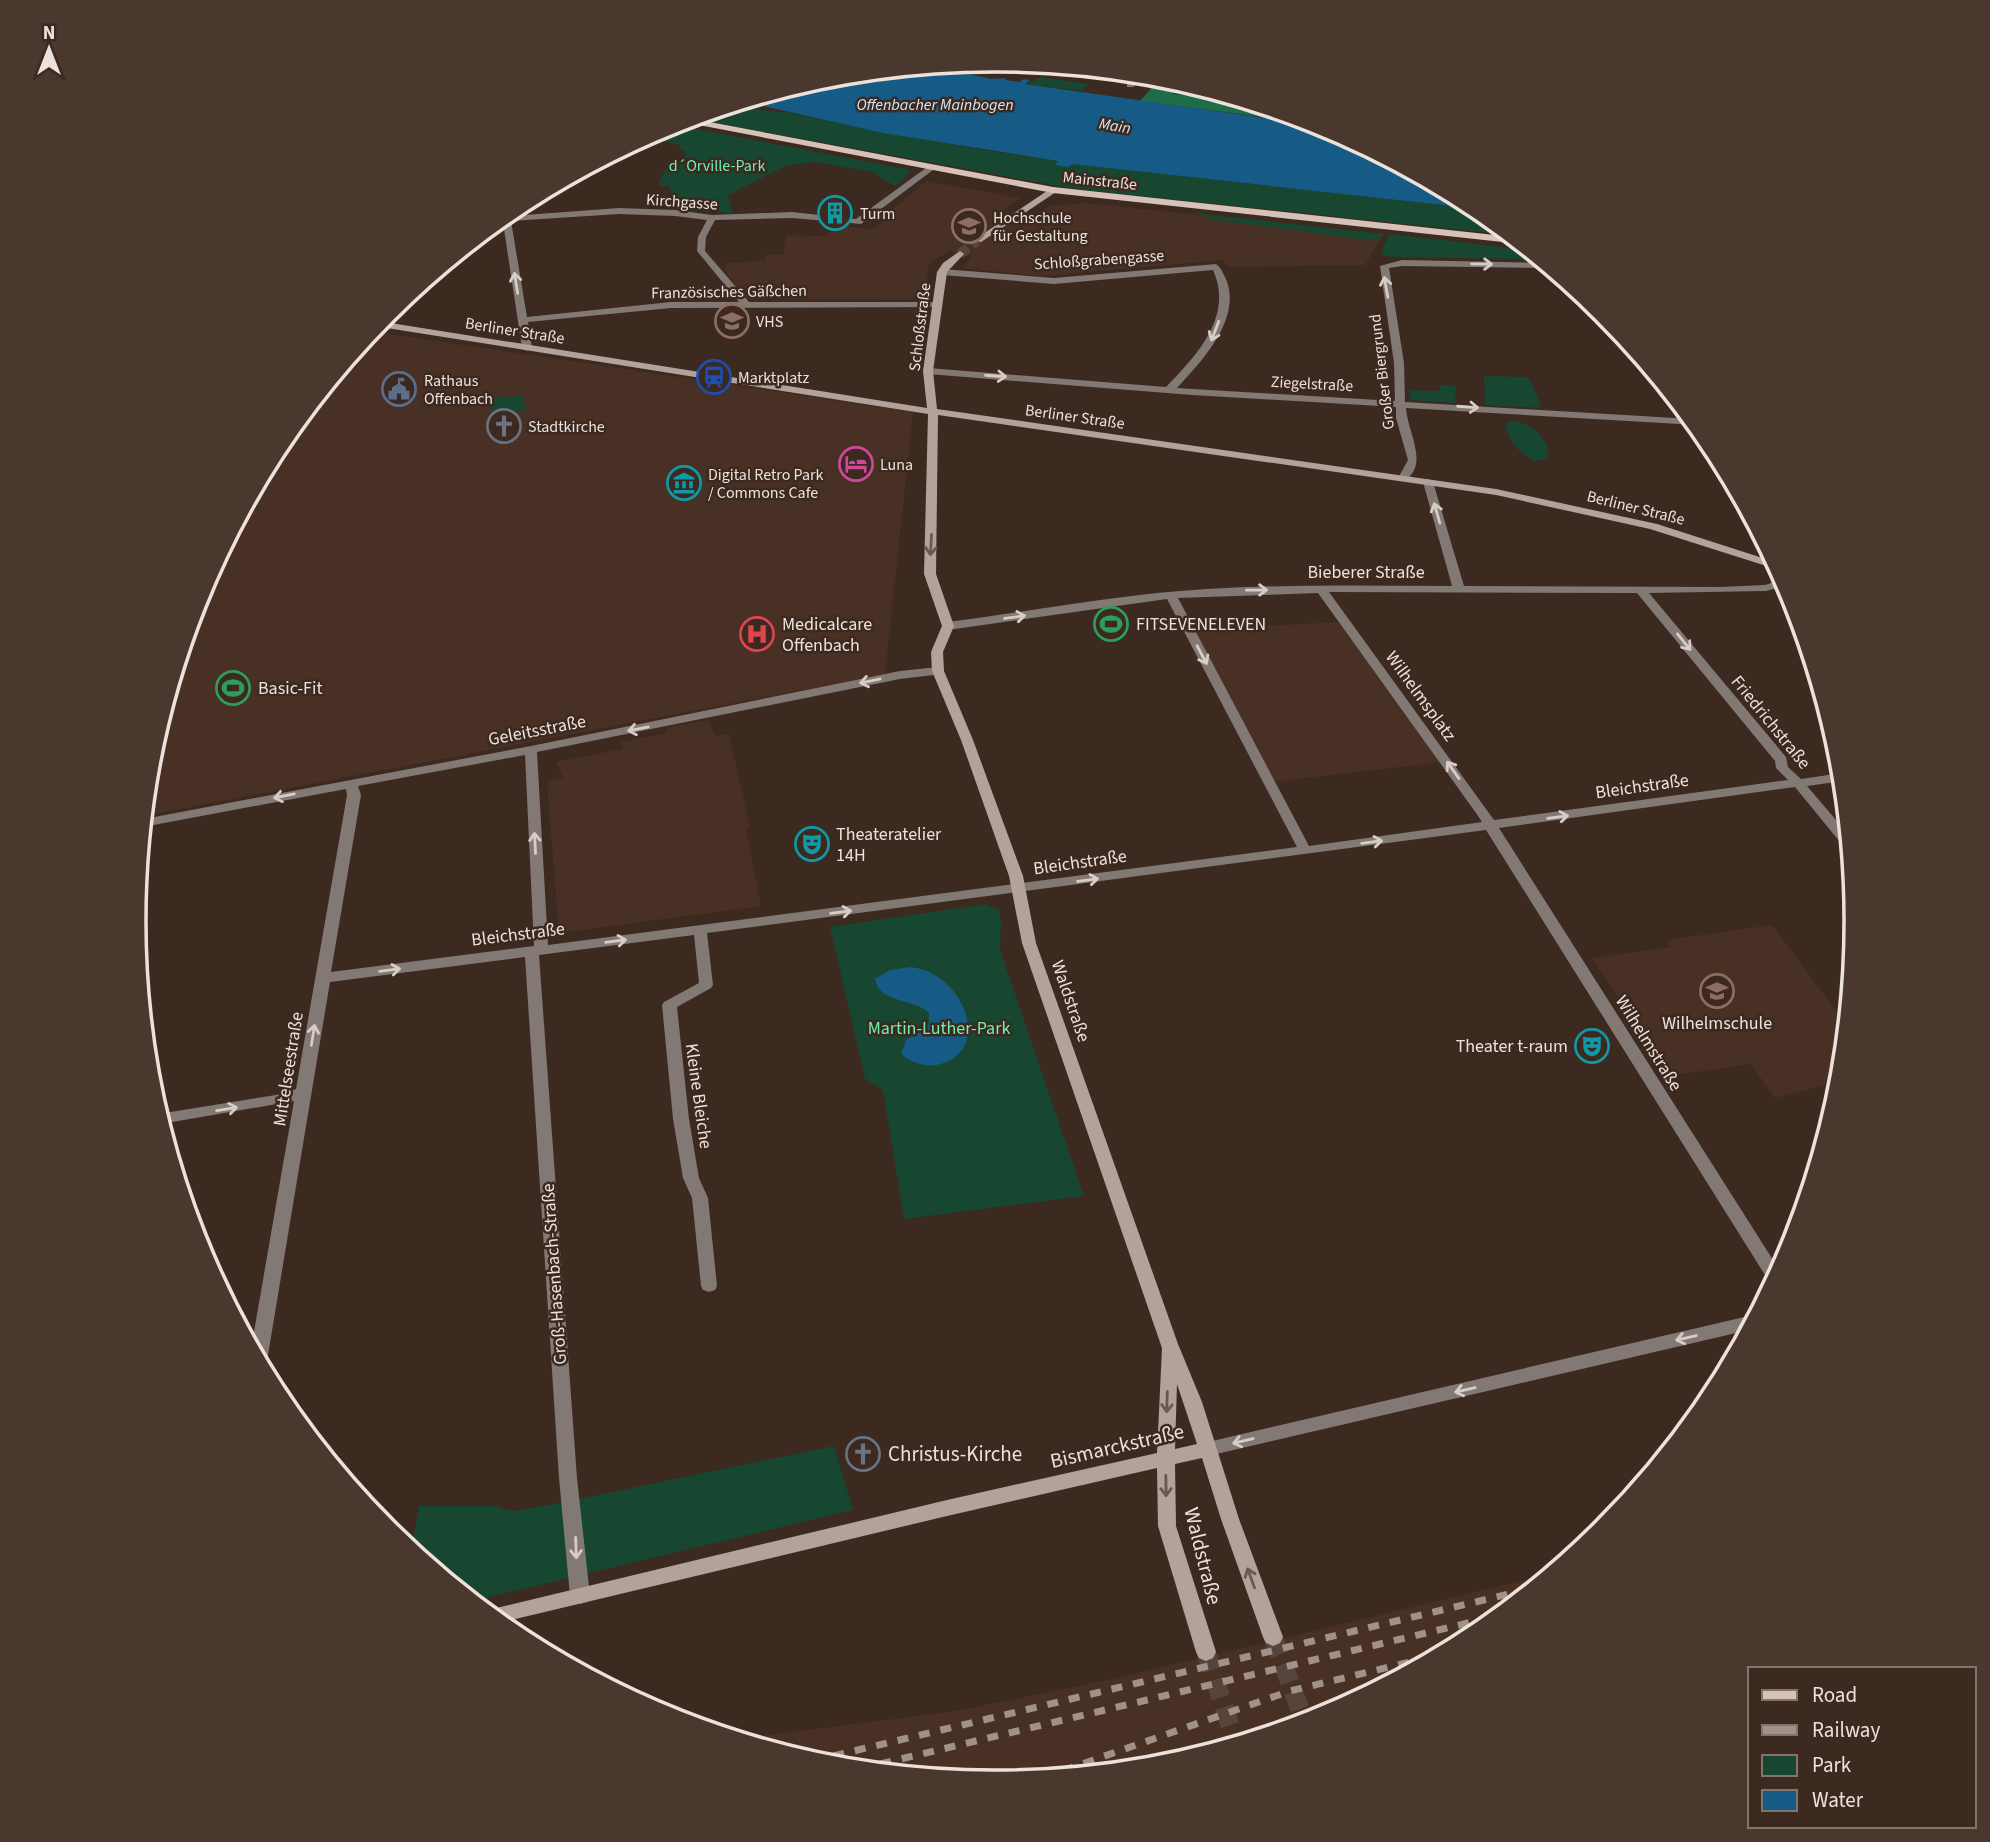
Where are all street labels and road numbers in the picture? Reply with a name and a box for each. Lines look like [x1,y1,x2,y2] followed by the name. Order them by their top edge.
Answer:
[1062,166,1138,196] street label: Mainstraße
[645,189,719,215] street label: Kirchgasse
[1033,244,1165,276] street label: Schloßgrabengasse
[651,280,807,304] street label: Französisches Gäßchen
[904,282,936,372] street label: Schloßstraße
[464,312,566,350] street label: Berliner Straße
[1364,313,1400,431] street label: Großer Biergrund
[1270,371,1354,397] street label: Ziegelstraße
[1024,399,1126,435] street label: Berliner Straße
[1584,485,1687,531] street label: Berliner Straße
[1307,560,1425,585] street label: Bieberer Straße
[1379,646,1462,747] street label: Wilhelmsplatz
[1725,670,1816,775] street label: Friedrichstraße
[486,709,588,752] street label: Geleitsstraße
[1594,768,1690,805] street label: Bleichstraße
[1032,844,1128,881] street label: Bleichstraße
[470,916,566,953] street label: Bleichstraße
[1045,957,1096,1045] street label: Waldstraße
[1609,990,1688,1096] street label: Wilhelmstraße
[267,1010,310,1128] street label: Mittelseestraße
[679,1042,718,1150] street label: Kleine Bleiche
[536,1182,573,1365] street label: Groß-Hasenbach-Straße
[1047,1416,1187,1476] street label: Bismarckstraße
[1176,1504,1230,1608] street label: Waldstraße

